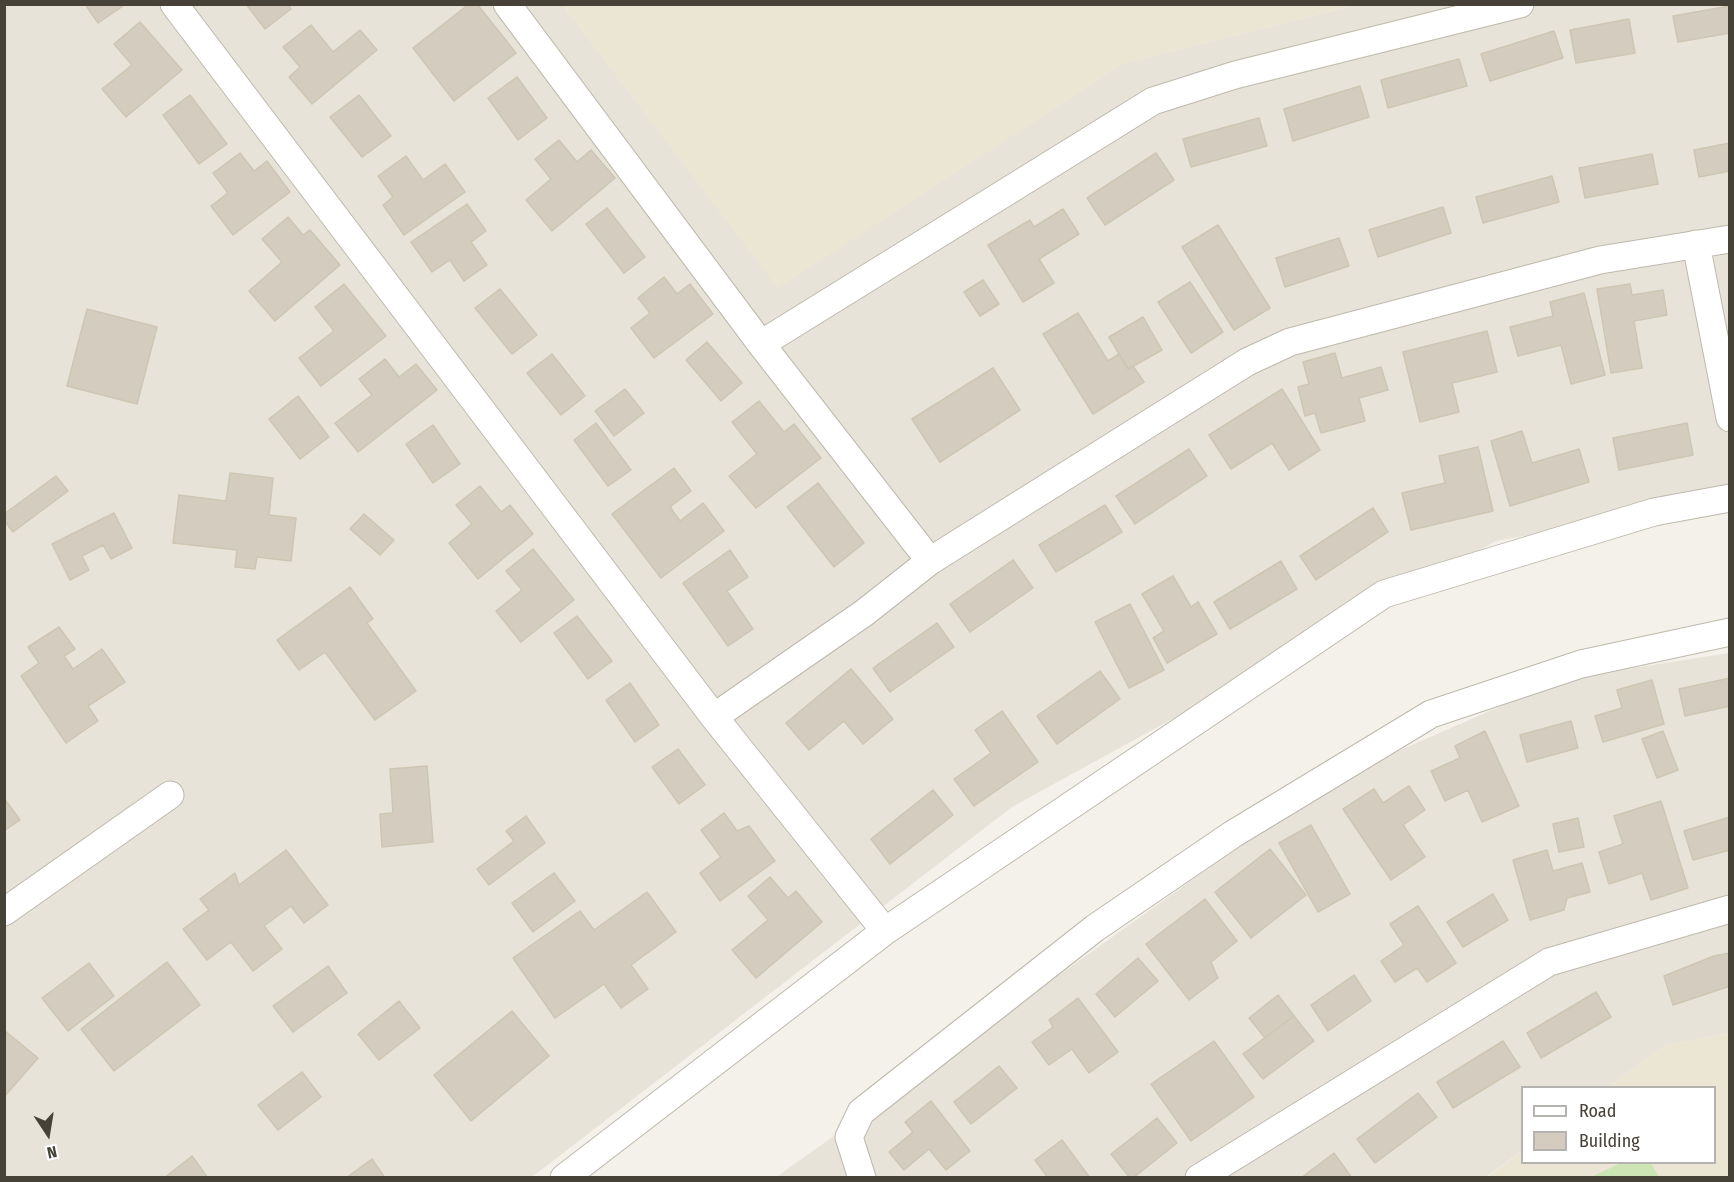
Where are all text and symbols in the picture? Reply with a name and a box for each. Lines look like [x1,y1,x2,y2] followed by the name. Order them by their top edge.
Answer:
[1521,1086,1716,1164] legend
[1579,1100,1616,1122] text: Road
[18,1104,78,1164] north arrow
[1579,1130,1640,1152] text: Building
[45,1142,59,1162] text: N

